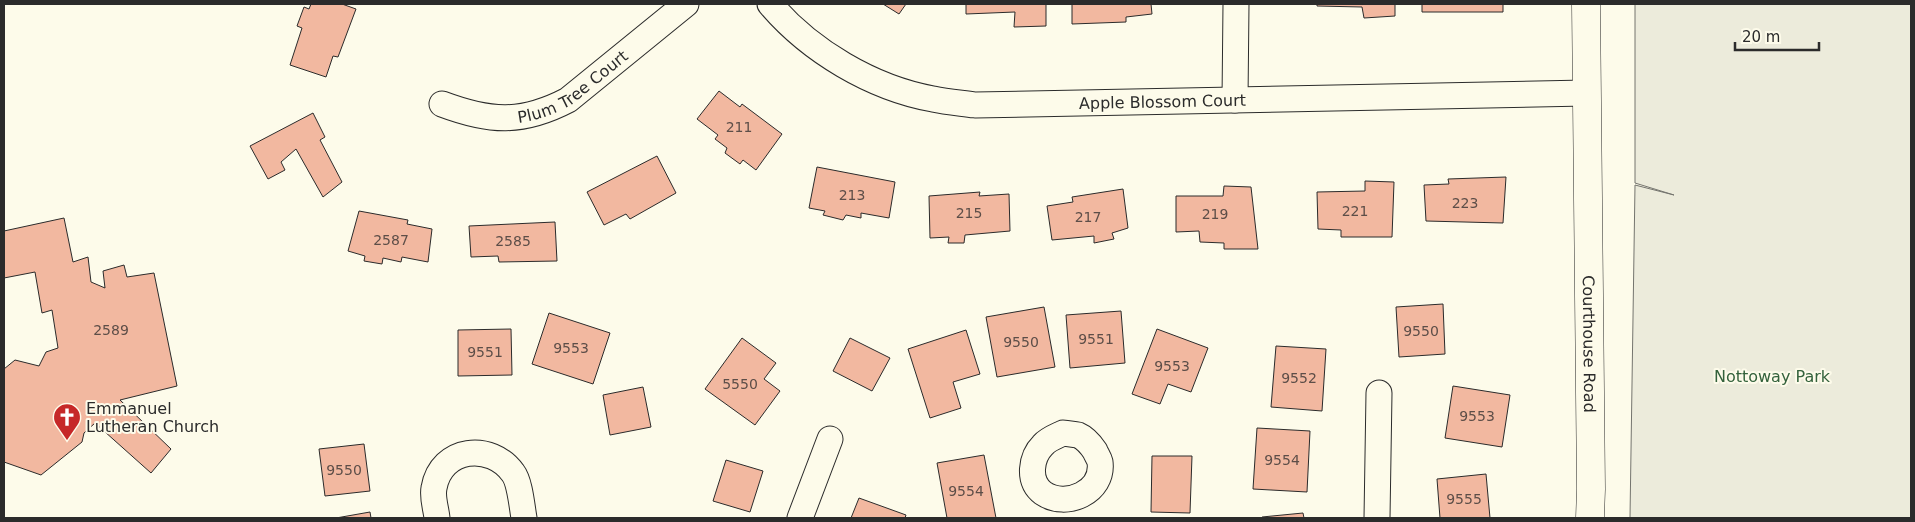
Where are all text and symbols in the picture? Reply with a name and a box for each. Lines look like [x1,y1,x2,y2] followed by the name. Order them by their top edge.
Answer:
[1735,20,1819,52] scale bar
[1742,28,1780,46] text: 20 m
[516,46,632,127] street label: Plum Tree Court
[1079,91,1246,113] street label: Apple Blossom Court
[726,119,752,135] house number: 211
[839,187,865,203] house number: 213
[1452,195,1478,211] house number: 223
[1342,203,1368,219] house number: 221
[956,205,982,221] house number: 215
[1202,206,1228,222] house number: 219
[1075,209,1101,225] house number: 217
[373,232,409,248] house number: 2587
[495,233,531,249] house number: 2585
[1579,275,1599,413] street label: Courthouse Road
[93,322,129,338] house number: 2589
[1403,323,1439,339] house number: 9550
[1078,331,1114,347] house number: 9551
[1003,334,1039,350] house number: 9550
[553,340,589,356] house number: 9553
[467,344,503,360] house number: 9551
[1154,358,1190,374] house number: 9553
[1714,367,1831,386] park label: Nottoway Park
[1281,370,1317,386] house number: 9552
[722,376,758,392] house number: 5550
[86,399,219,436] place label: Emmanuel Lutheran Church
[52,402,82,441] church icon: Emmanuel Lutheran Church
[1459,408,1495,424] house number: 9553
[1264,452,1300,468] house number: 9554
[326,462,362,478] house number: 9550
[948,483,984,499] house number: 9554
[1446,491,1482,507] house number: 9555

